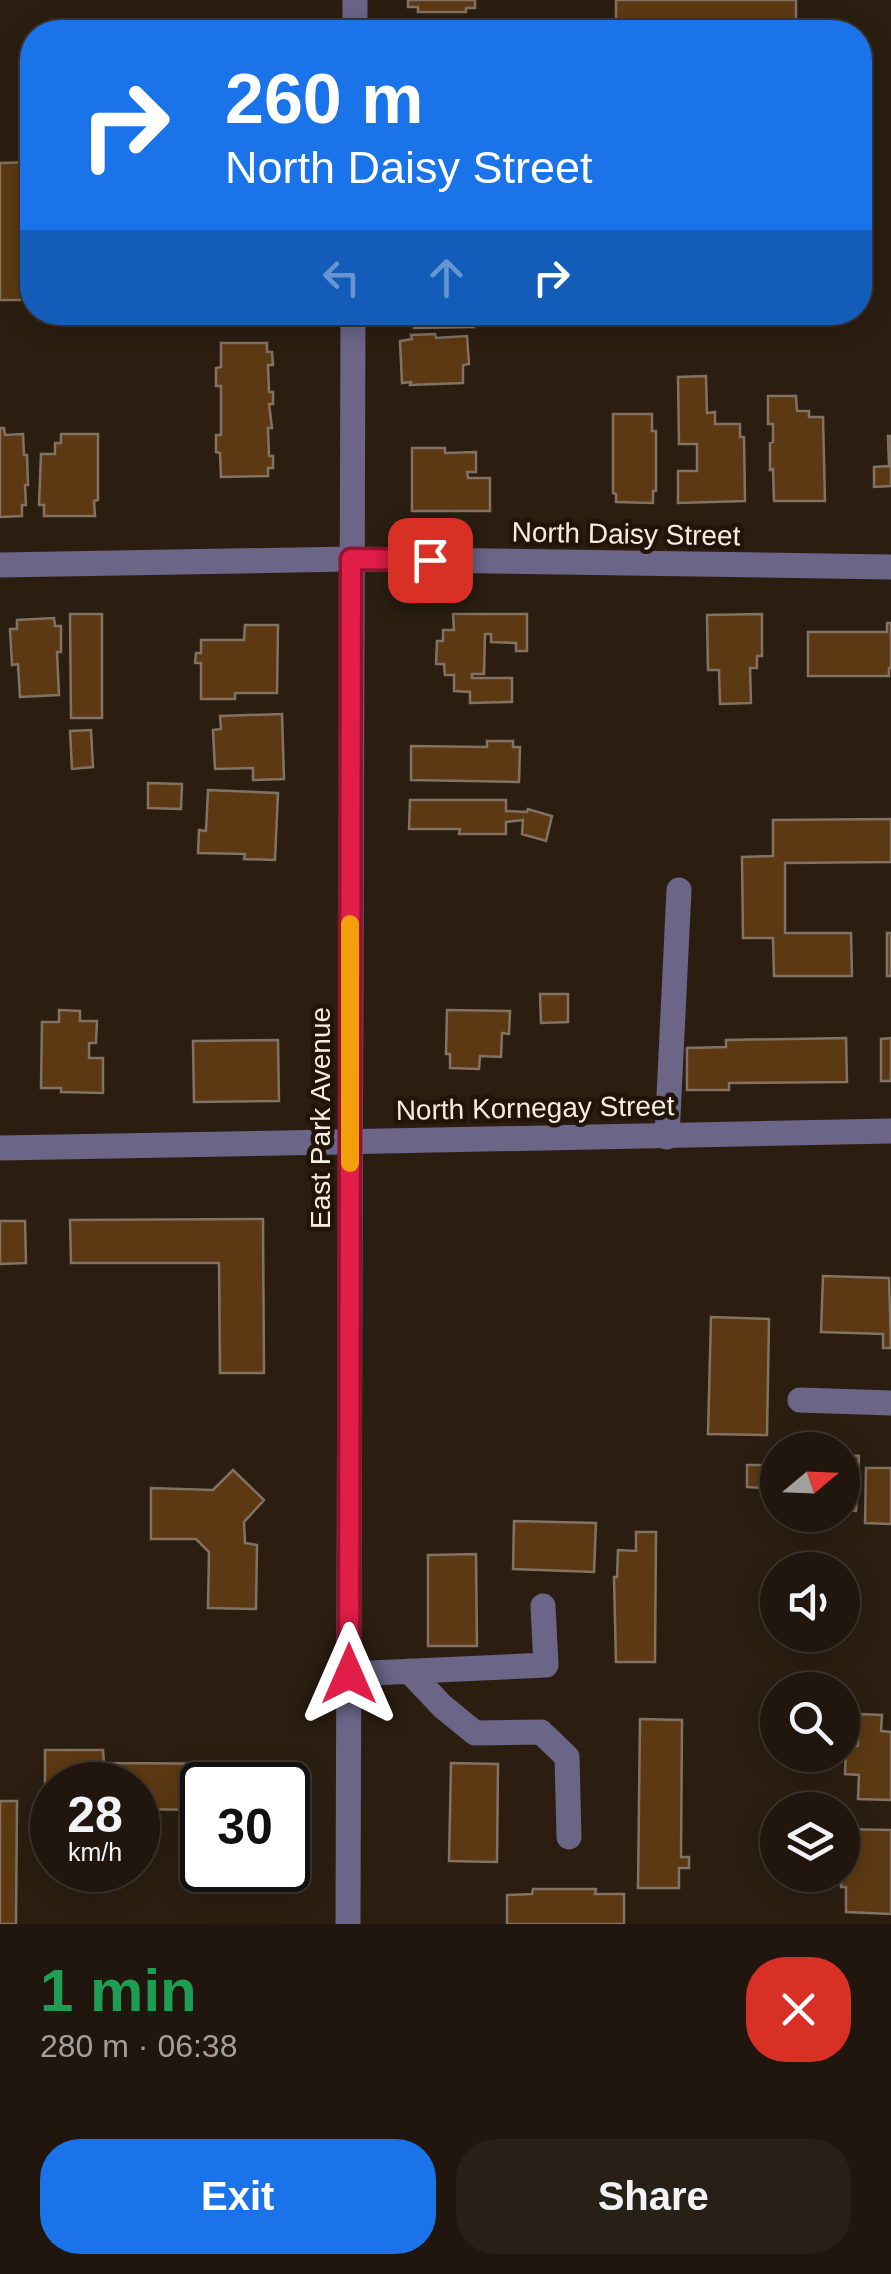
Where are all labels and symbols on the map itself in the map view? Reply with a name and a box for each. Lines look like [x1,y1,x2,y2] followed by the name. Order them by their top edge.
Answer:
[511,517,741,551] street label: North Daisy Street
[388,518,473,603] pin
[305,1007,336,1229] street label: East Park Avenue
[395,1090,675,1126] street label: North Kornegay Street
[760,1432,860,1532] north arrow
[297,1622,401,1726] position arrow
[180,1762,310,1892] speed limit sign: 30

